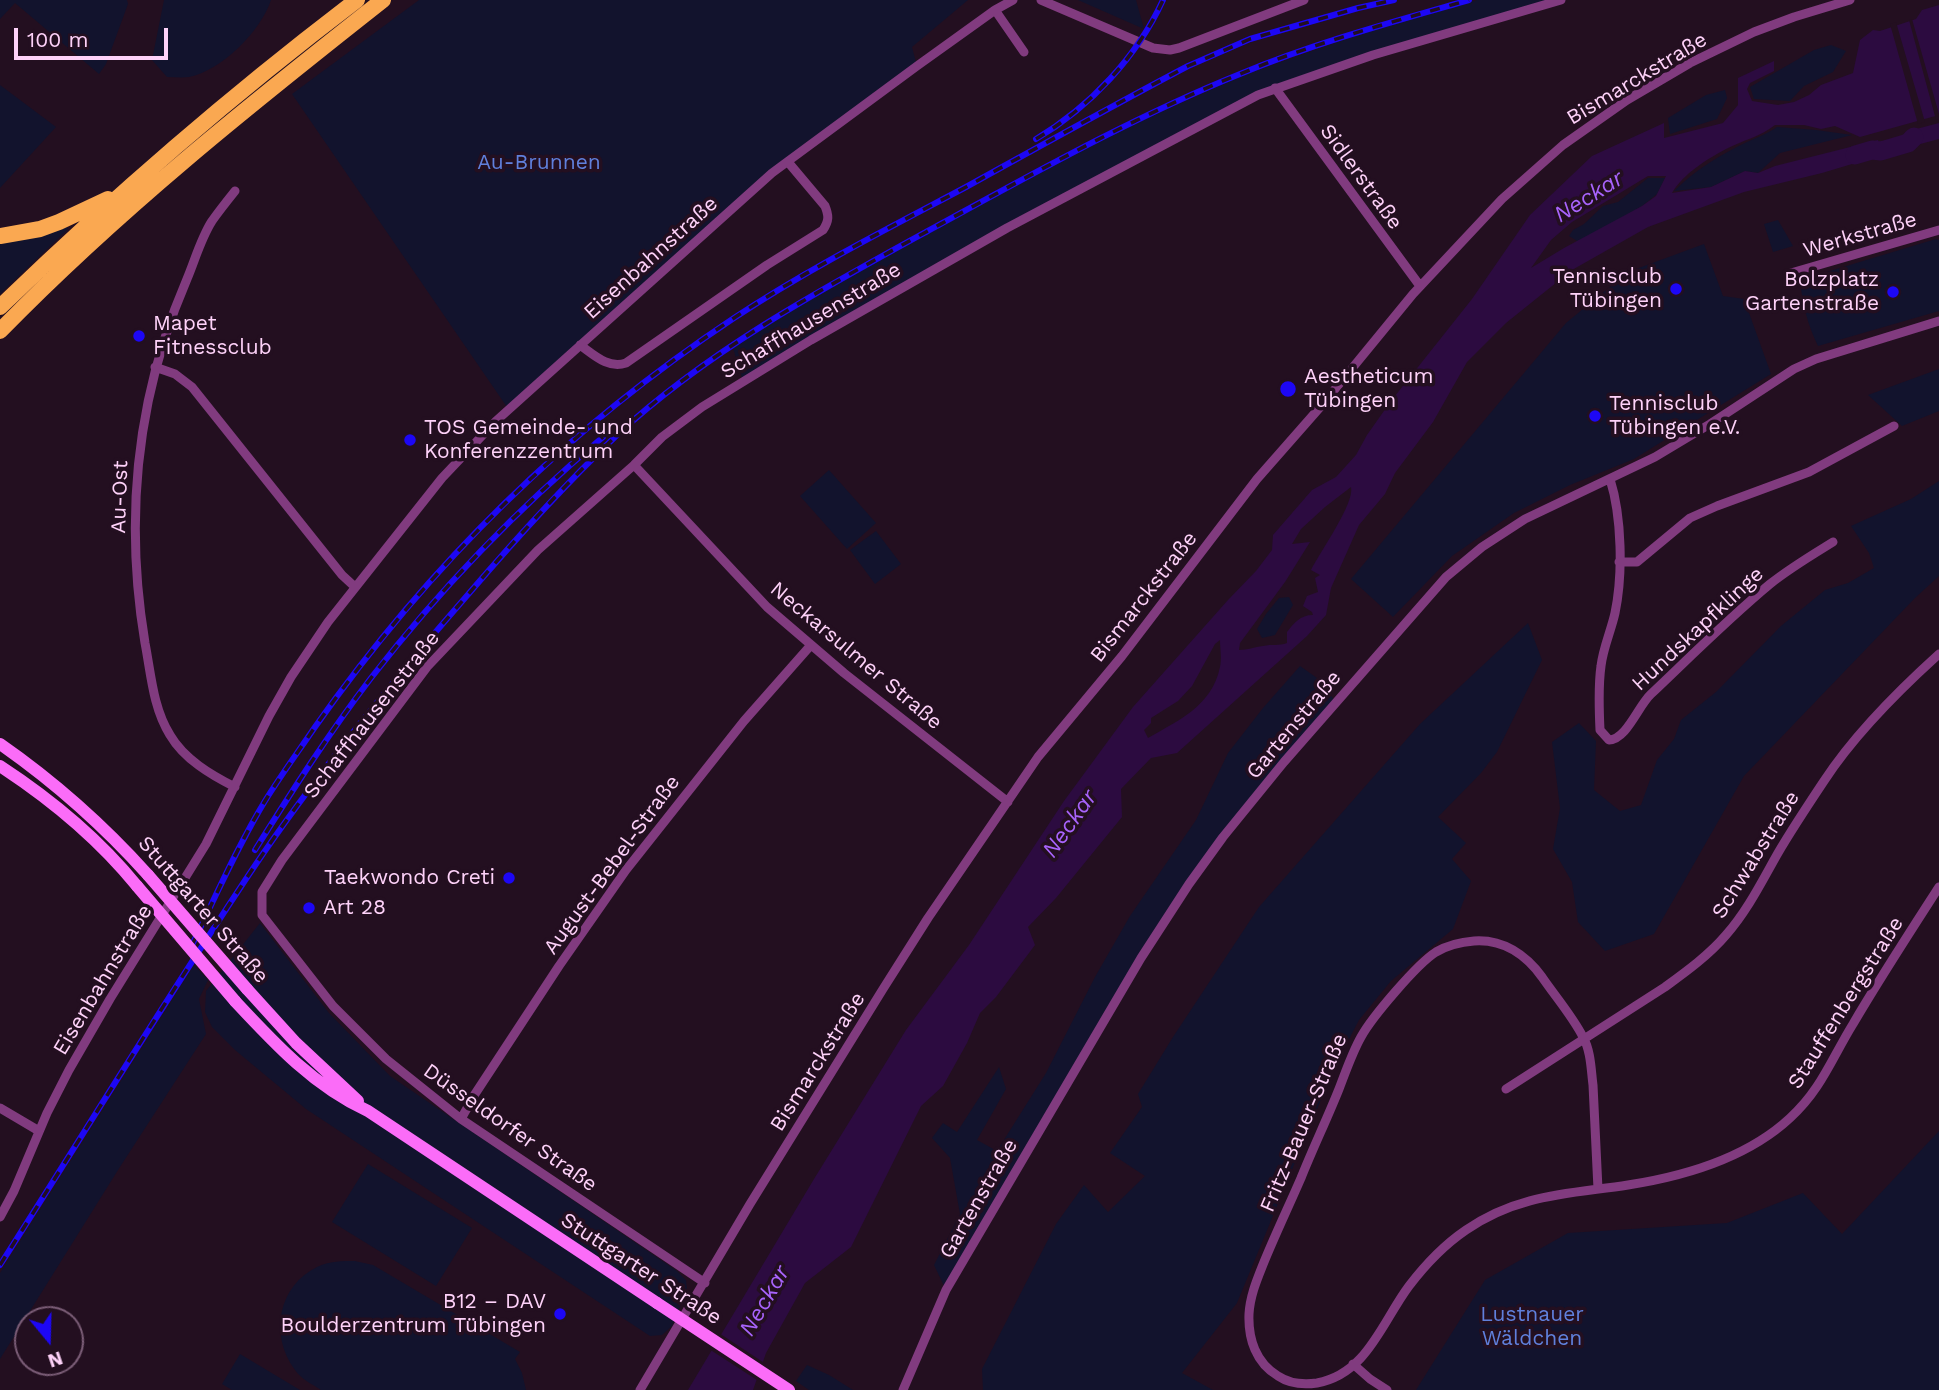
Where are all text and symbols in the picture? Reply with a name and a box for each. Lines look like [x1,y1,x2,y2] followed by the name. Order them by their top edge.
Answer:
[18,14,172,58] scale bar
[27,27,89,52] text: 100 m
[1562,27,1712,131] street label: Bismarckstraße
[1314,119,1408,235] street label: Sidlerstraße
[477,150,601,176] park label: Au-Brunnen
[1549,165,1629,229] water label: Neckar
[579,191,723,325] street label: Eisenbahnstraße
[1800,207,1920,263] street label: Werkstraße
[716,257,906,385] street label: Schaffhausenstraße
[1553,264,1662,314] place label: Tennisclub Tübingen
[1745,267,1879,317] place label: Bolzplatz Gartenstraße
[1668,281,1684,297] marker: Tennisclub Tübingen
[1885,284,1901,300] marker: Bolzplatz Gartenstraße
[153,311,272,361] place label: Mapet Fitnessclub
[131,328,147,344] marker: Mapet Fitnessclub
[1304,364,1434,414] place label: Aestheticum Tübingen
[1278,379,1298,399] marker: Aestheticum Tübingen
[1609,391,1740,441] place label: Tennisclub Tübingen e.V.
[1587,408,1603,424] marker: Tennisclub Tübingen e.V.
[424,415,633,465] place label: TOS Gemeinde- und Konferenzzentrum
[402,432,418,448] marker: TOS Gemeinde- und Konferenzzentrum
[106,460,134,534] street label: Au-Ost
[1085,527,1203,667] street label: Bismarckstraße
[1627,562,1769,696] street label: Hundskapfklinge
[765,577,947,735] street label: Neckarsulmer Straße
[299,626,445,804] street label: Schaffhausenstraße
[1241,666,1347,784] street label: Gartenstraße
[538,770,686,960] street label: August-Bebel-Straße
[1037,785,1103,863] water label: Neckar
[1707,787,1805,923] street label: Schwabstraße
[132,831,274,989] street label: Stuttgarter Straße
[324,865,495,891] place label: Taekwondo Creti
[501,870,517,886] marker: Taekwondo Creti
[323,895,386,921] place label: Art 28
[48,900,158,1060] street label: Eisenbahnstraße
[301,900,317,916] marker: Art 28
[1783,912,1909,1094] street label: Stauffenbergstraße
[765,988,871,1136] street label: Bismarckstraße
[1255,1030,1353,1216] street label: Fritz-Bauer-Straße
[418,1058,602,1198] street label: Düsseldorfer Straße
[935,1135,1023,1263] street label: Gartenstraße
[556,1208,726,1330] street label: Stuttgarter Straße
[734,1261,796,1341] water label: Neckar
[281,1289,546,1339] place label: B12 – DAV Boulderzentrum Tübingen
[1480,1302,1584,1352] park label: Lustnauer Wäldchen
[14,1306,84,1376] north arrow
[552,1306,568,1322] marker: B12 – DAV Boulderzentrum Tübingen
[45,1346,66,1373] text: N

